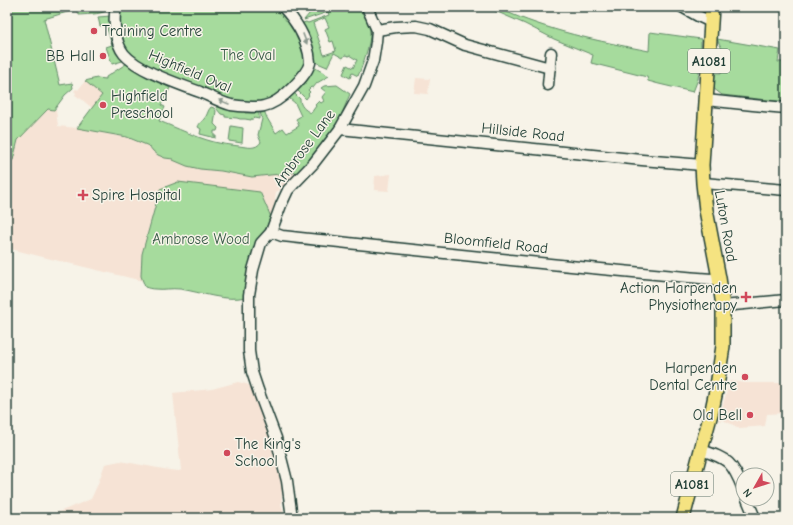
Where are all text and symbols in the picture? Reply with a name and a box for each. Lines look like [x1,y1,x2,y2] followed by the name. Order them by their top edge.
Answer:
[102,22,203,40] place label: Training Centre
[89,26,99,36] marker: Training Centre
[302,33,308,45] one-way arrow
[146,45,234,97] street label: Highfield Oval
[220,46,276,64] park label: The Oval
[46,47,95,65] place label: BB Hall
[688,49,730,73] road number: A1081
[98,51,108,61] marker: BB Hall
[111,87,173,122] place label: Highfield Preschool
[218,99,230,105] one-way arrow
[98,100,108,110] marker: Highfield Preschool
[269,105,339,190] street label: Ambrose Lane
[481,119,565,145] street label: Hillside Road
[92,186,181,204] place label: Spire Hospital
[77,189,89,201] marker: Spire Hospital
[711,189,741,263] street label: Luton Road
[443,229,549,257] street label: Bloomfield Road
[152,230,250,248] park label: Ambrose Wood
[620,279,737,314] place label: Action Harpenden Physiotherapy
[740,291,752,303] marker: Action Harpenden Physiotherapy
[649,359,737,394] place label: Harpenden Dental Centre
[740,372,750,382] marker: Harpenden Dental Centre
[693,406,742,424] place label: Old Bell
[745,410,755,420] marker: Old Bell
[235,435,301,470] place label: The King's School
[222,448,232,458] marker: The King's School
[735,467,775,507] north arrow
[671,472,713,496] road number: A1081
[740,486,755,500] text: N

